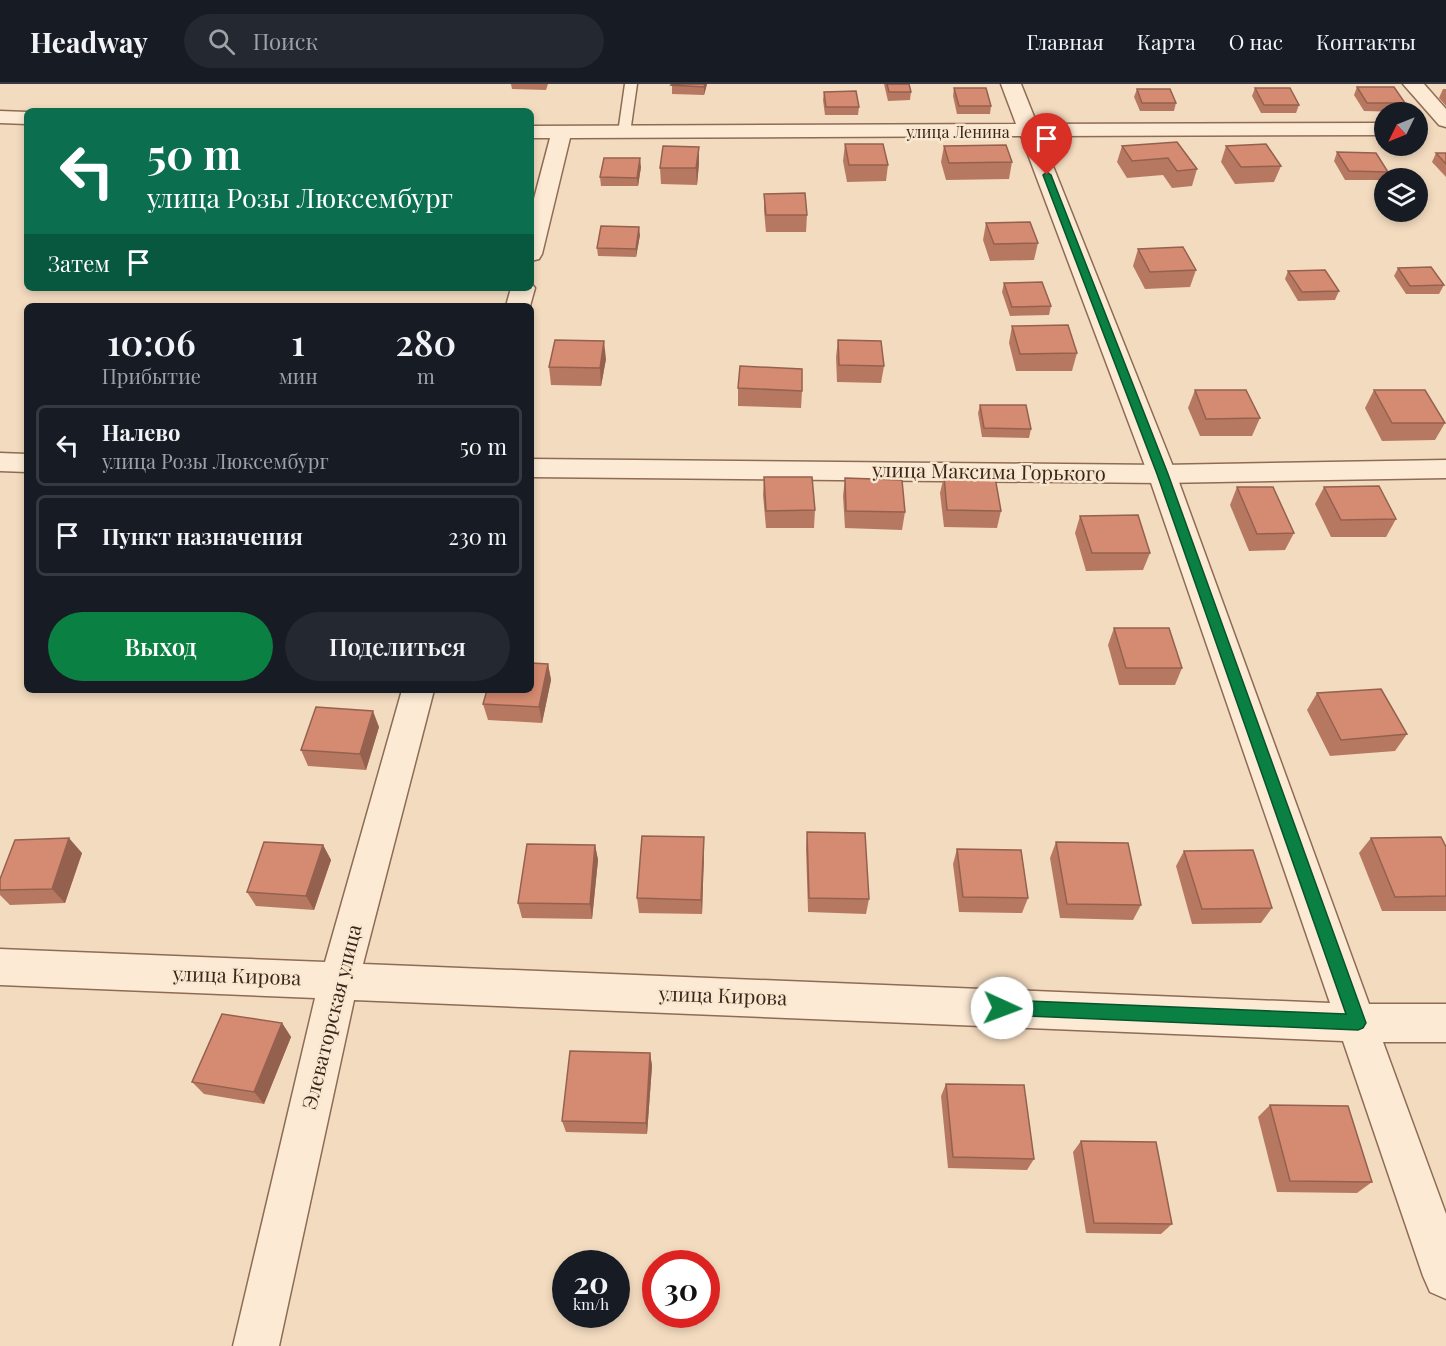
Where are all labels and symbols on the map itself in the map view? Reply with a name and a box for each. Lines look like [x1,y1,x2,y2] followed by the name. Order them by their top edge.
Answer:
[1374,102,1428,156] north arrow
[1021,113,1072,175] pin
[905,121,1010,142] street label: улица Ленина
[871,455,1106,486] street label: улица Максима Горького
[294,921,367,1112] street label: Элеваторская улица
[171,959,302,990] street label: улица Кирова
[970,976,1034,1040] position arrow
[657,979,788,1010] street label: улица Кирова
[642,1250,720,1328] speed limit sign: 30

